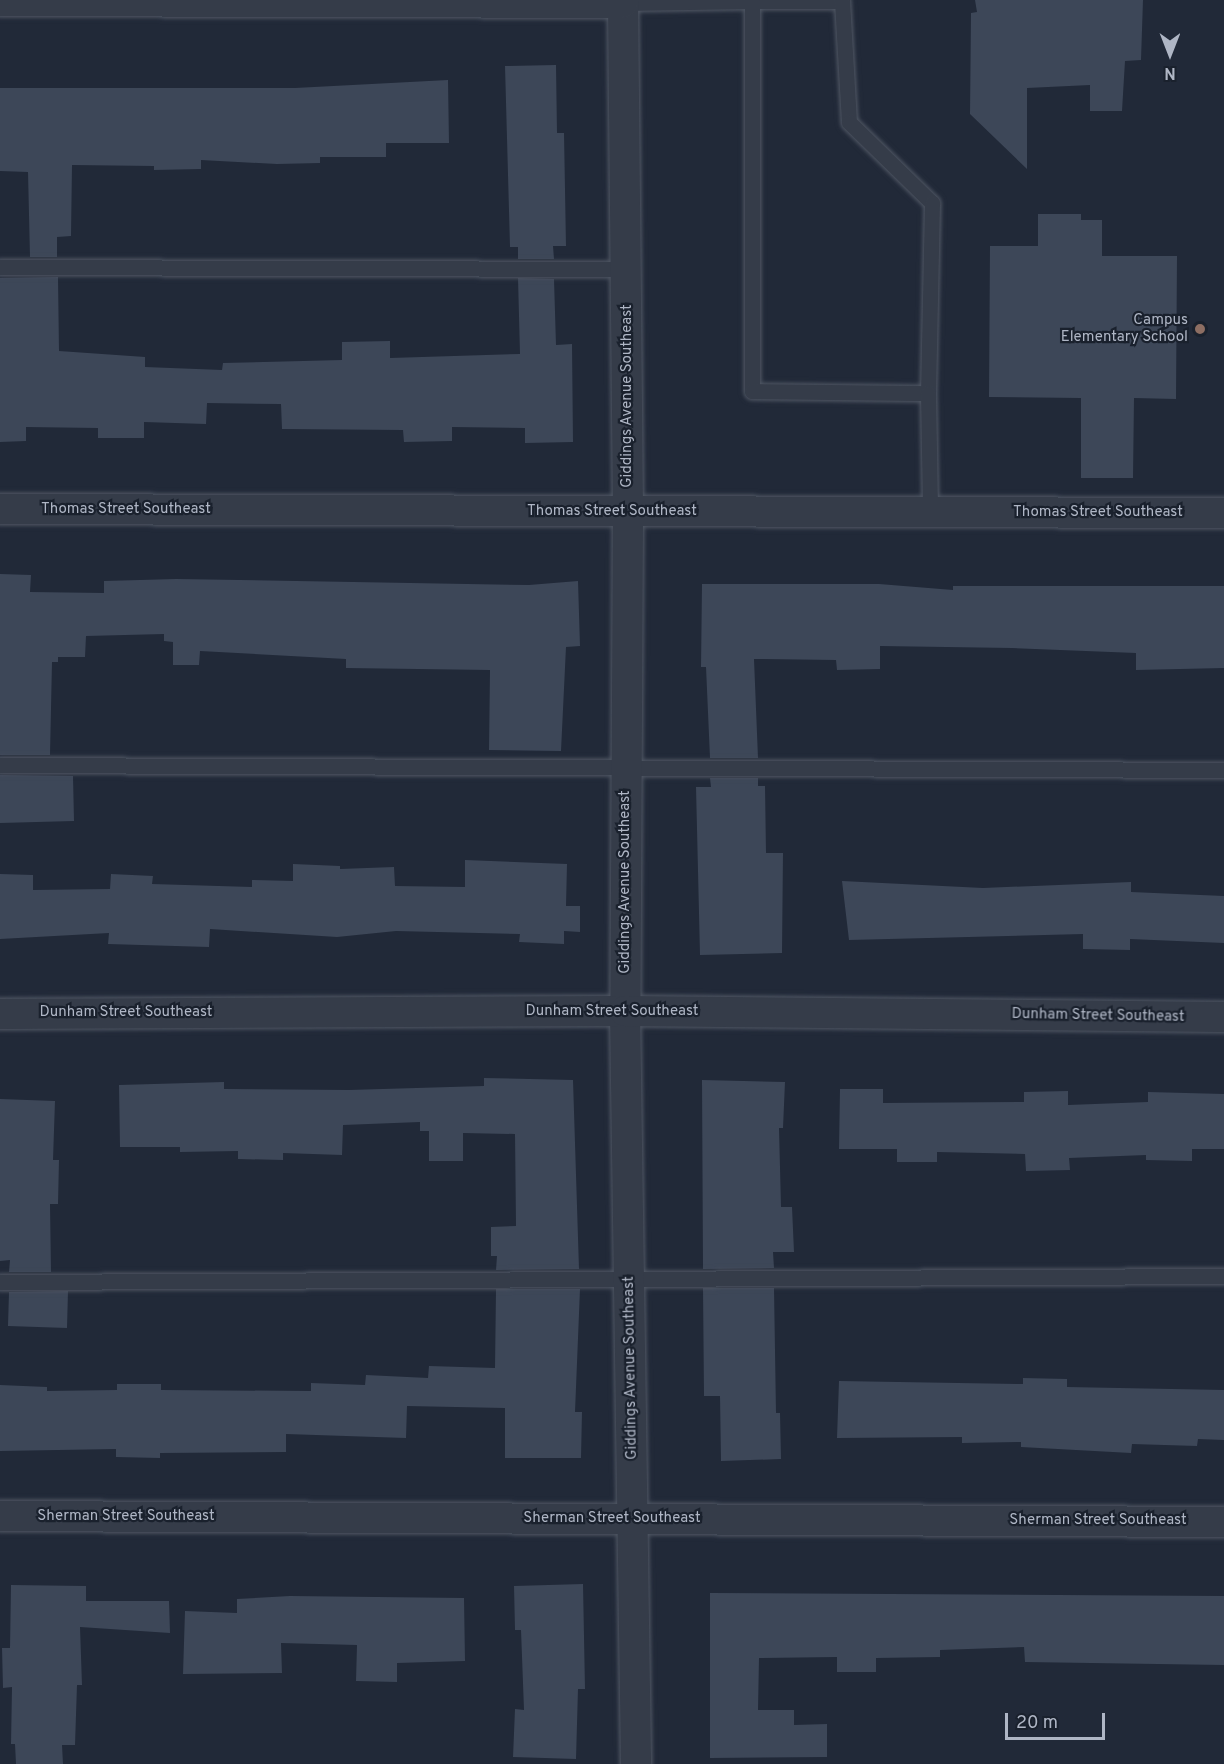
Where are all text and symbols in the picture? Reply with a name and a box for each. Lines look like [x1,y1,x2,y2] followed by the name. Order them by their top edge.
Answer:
[1140,24,1200,84] north arrow
[1164,62,1176,82] text: N
[619,304,637,488] street label: Giddings Avenue Southeast
[1061,311,1188,346] place label: Campus Elementary School
[1193,322,1207,336] marker: Campus Elementary School
[41,501,211,519] street label: Thomas Street Southeast
[527,503,697,521] street label: Thomas Street Southeast
[1013,504,1183,522] street label: Thomas Street Southeast
[617,790,635,974] street label: Giddings Avenue Southeast
[526,1003,698,1021] street label: Dunham Street Southeast
[40,1004,212,1022] street label: Dunham Street Southeast
[1011,1005,1185,1027] street label: Dunham Street Southeast
[620,1276,642,1460] street label: Giddings Avenue Southeast
[37,1508,215,1526] street label: Sherman Street Southeast
[523,1510,701,1528] street label: Sherman Street Southeast
[1009,1512,1187,1530] street label: Sherman Street Southeast
[1008,1701,1108,1739] scale bar
[1016,1712,1058,1735] text: 20 m

